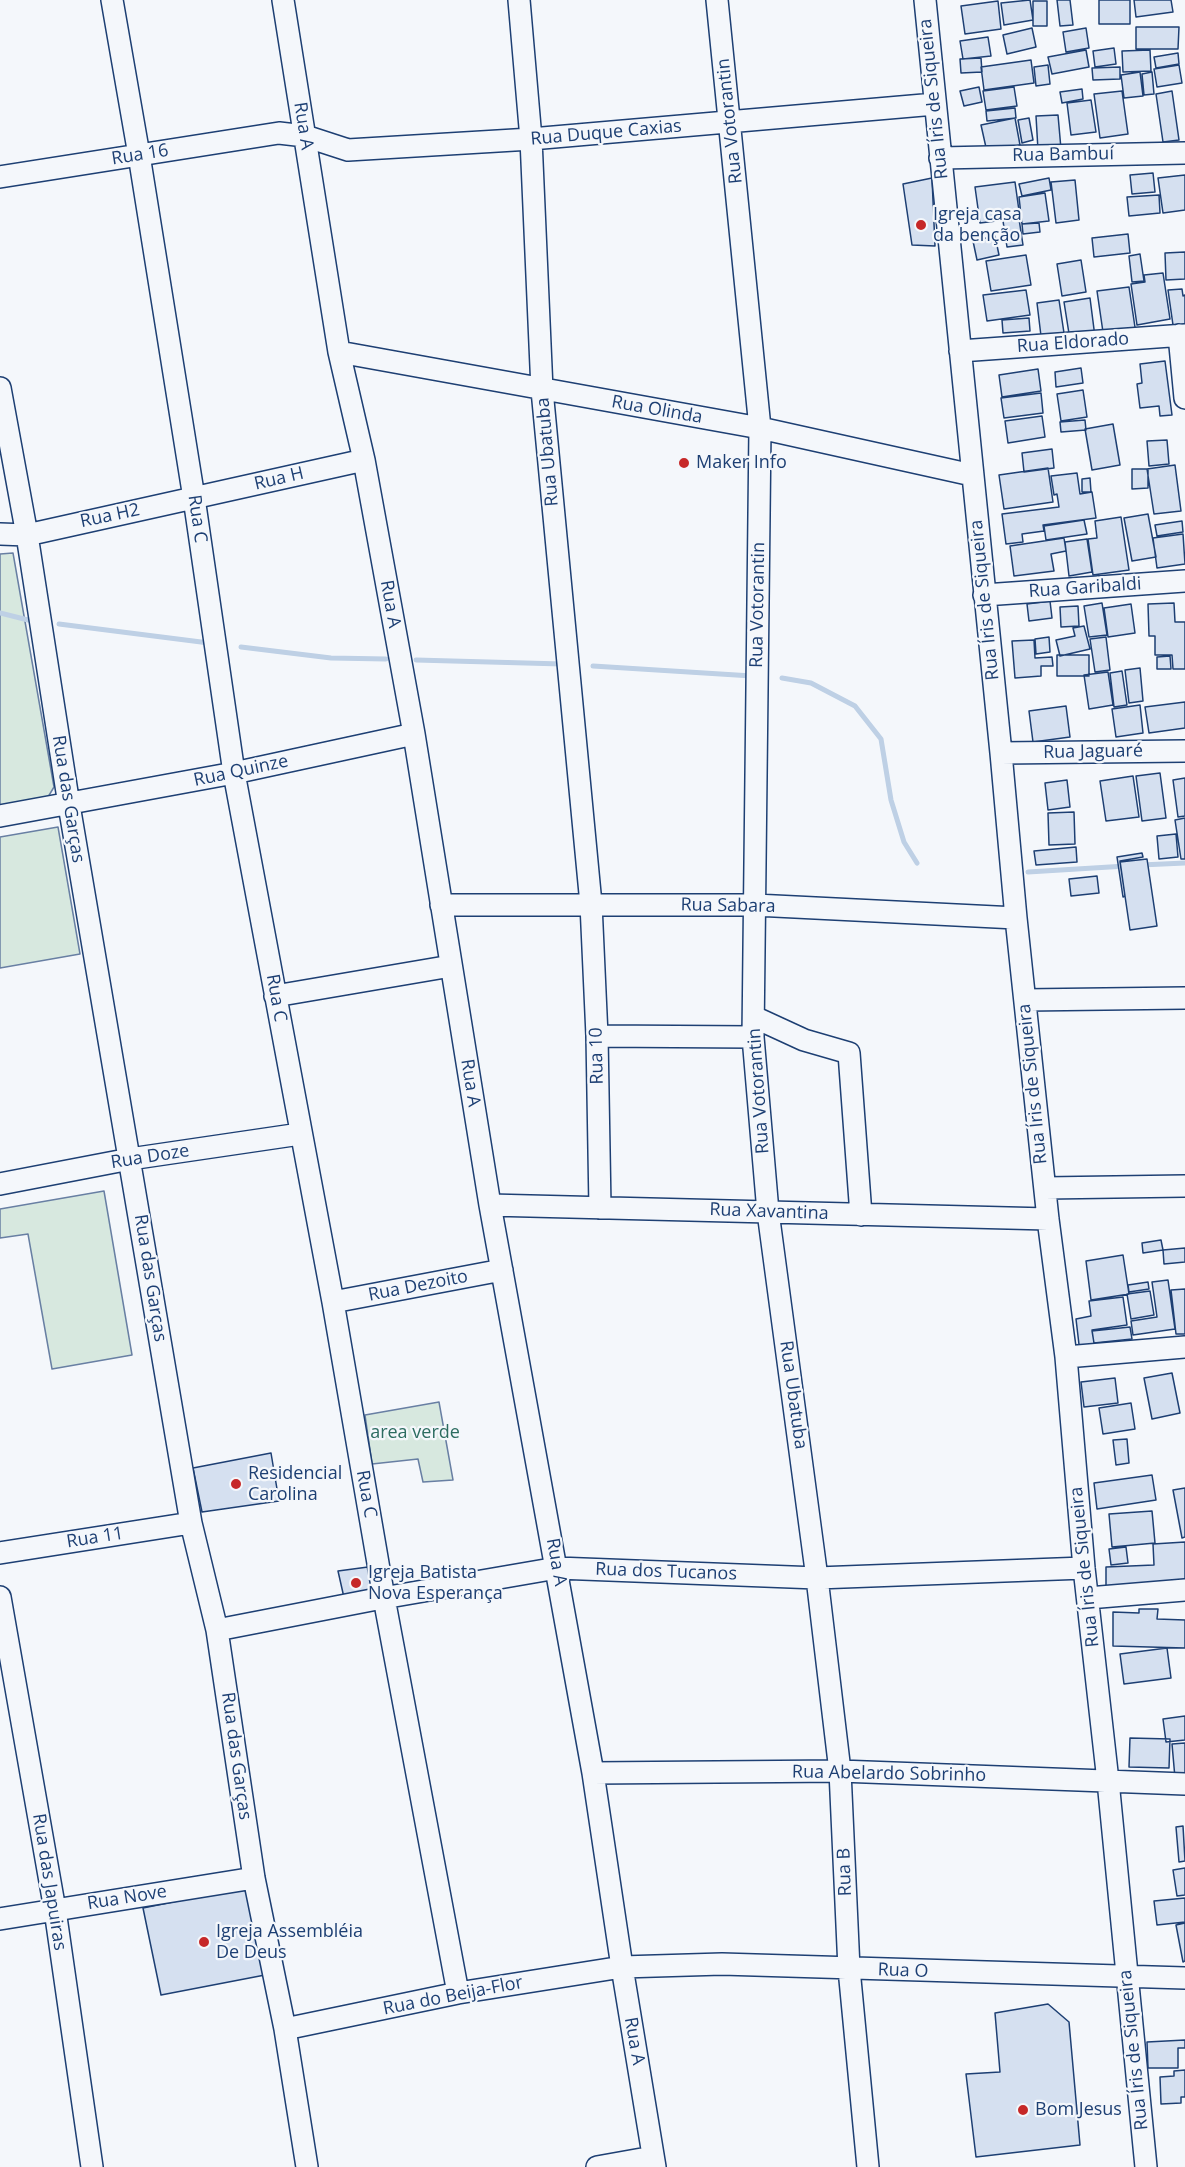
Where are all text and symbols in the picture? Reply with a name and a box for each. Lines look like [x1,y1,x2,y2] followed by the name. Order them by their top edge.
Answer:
[915,18,953,180] street label: Rua Íris de Siqueira
[713,57,747,185] street label: Rua Votorantin
[289,101,317,151] street label: Rua A
[530,116,682,150] street label: Rua Duque Caxias
[110,140,170,170] street label: Rua 16
[1012,143,1114,167] street label: Rua Bambuí
[933,204,1022,246] place label: Igreja casa da benção
[914,218,928,232] marker: Igreja casa da benção
[1016,328,1130,358] street label: Rua Eldorado
[610,391,704,429] street label: Rua Olinda
[532,397,564,507] street label: Rua Ubatuba
[696,452,787,474] place label: Maker Info
[677,456,691,470] marker: Maker Info
[252,463,306,495] street label: Rua H
[183,494,211,544] street label: Rua C
[78,499,142,533] street label: Rua H2
[966,519,1004,681] street label: Rua Íris de Siqueira
[746,542,770,668] street label: Rua Votorantin
[1028,573,1142,603] street label: Rua Garibaldi
[375,578,405,630] street label: Rua A
[47,734,89,864] street label: Rua das Garças
[1043,740,1143,764] street label: Rua Jaguaré
[192,750,290,792] street label: Rua Quinze
[680,894,776,918] street label: Rua Sabara
[261,972,291,1024] street label: Rua C
[1014,1003,1052,1165] street label: Rua Íris de Siqueira
[586,1027,608,1085] street label: Rua 10
[744,1027,774,1155] street label: Rua Votorantin
[456,1058,484,1108] street label: Rua A
[109,1140,191,1174] street label: Rua Doze
[709,1199,829,1225] street label: Rua Xavantina
[129,1213,171,1343] street label: Rua das Garças
[366,1266,470,1306] street label: Rua Dezoito
[775,1339,811,1451] street label: Rua Ubatuba
[370,1422,460,1444] park label: area verde
[248,1463,342,1506] place label: Residencial Carolina
[351,1468,381,1520] street label: Rua C
[229,1477,243,1491] marker: Residencial Carolina
[1066,1486,1104,1648] street label: Rua Íris de Siqueira
[65,1523,125,1553] street label: Rua 11
[541,1536,571,1588] street label: Rua A
[595,1559,737,1585] street label: Rua dos Tucanos
[368,1562,503,1604] place label: Igreja Batista Nova Esperança
[349,1576,363,1590] marker: Igreja Batista Nova Esperança
[216,1691,256,1821] street label: Rua das Garças
[792,1762,986,1786] street label: Rua Abelardo Sobrinho
[28,1812,70,1952] street label: Rua das Japuiras
[833,1847,857,1897] street label: Rua B
[86,1881,168,1915] street label: Rua Nove
[216,1921,363,1964] place label: Igreja Assembléia De Deus
[197,1935,211,1949] marker: Igreja Assembléia De Deus
[877,1959,929,1983] street label: Rua O
[1115,1969,1153,2131] street label: Rua Íris de Siqueira
[381,1972,525,2020] street label: Rua do Beija-Flor
[619,2015,649,2067] street label: Rua A
[1035,2099,1122,2121] place label: Bom Jesus
[1016,2103,1030,2117] marker: Bom Jesus

